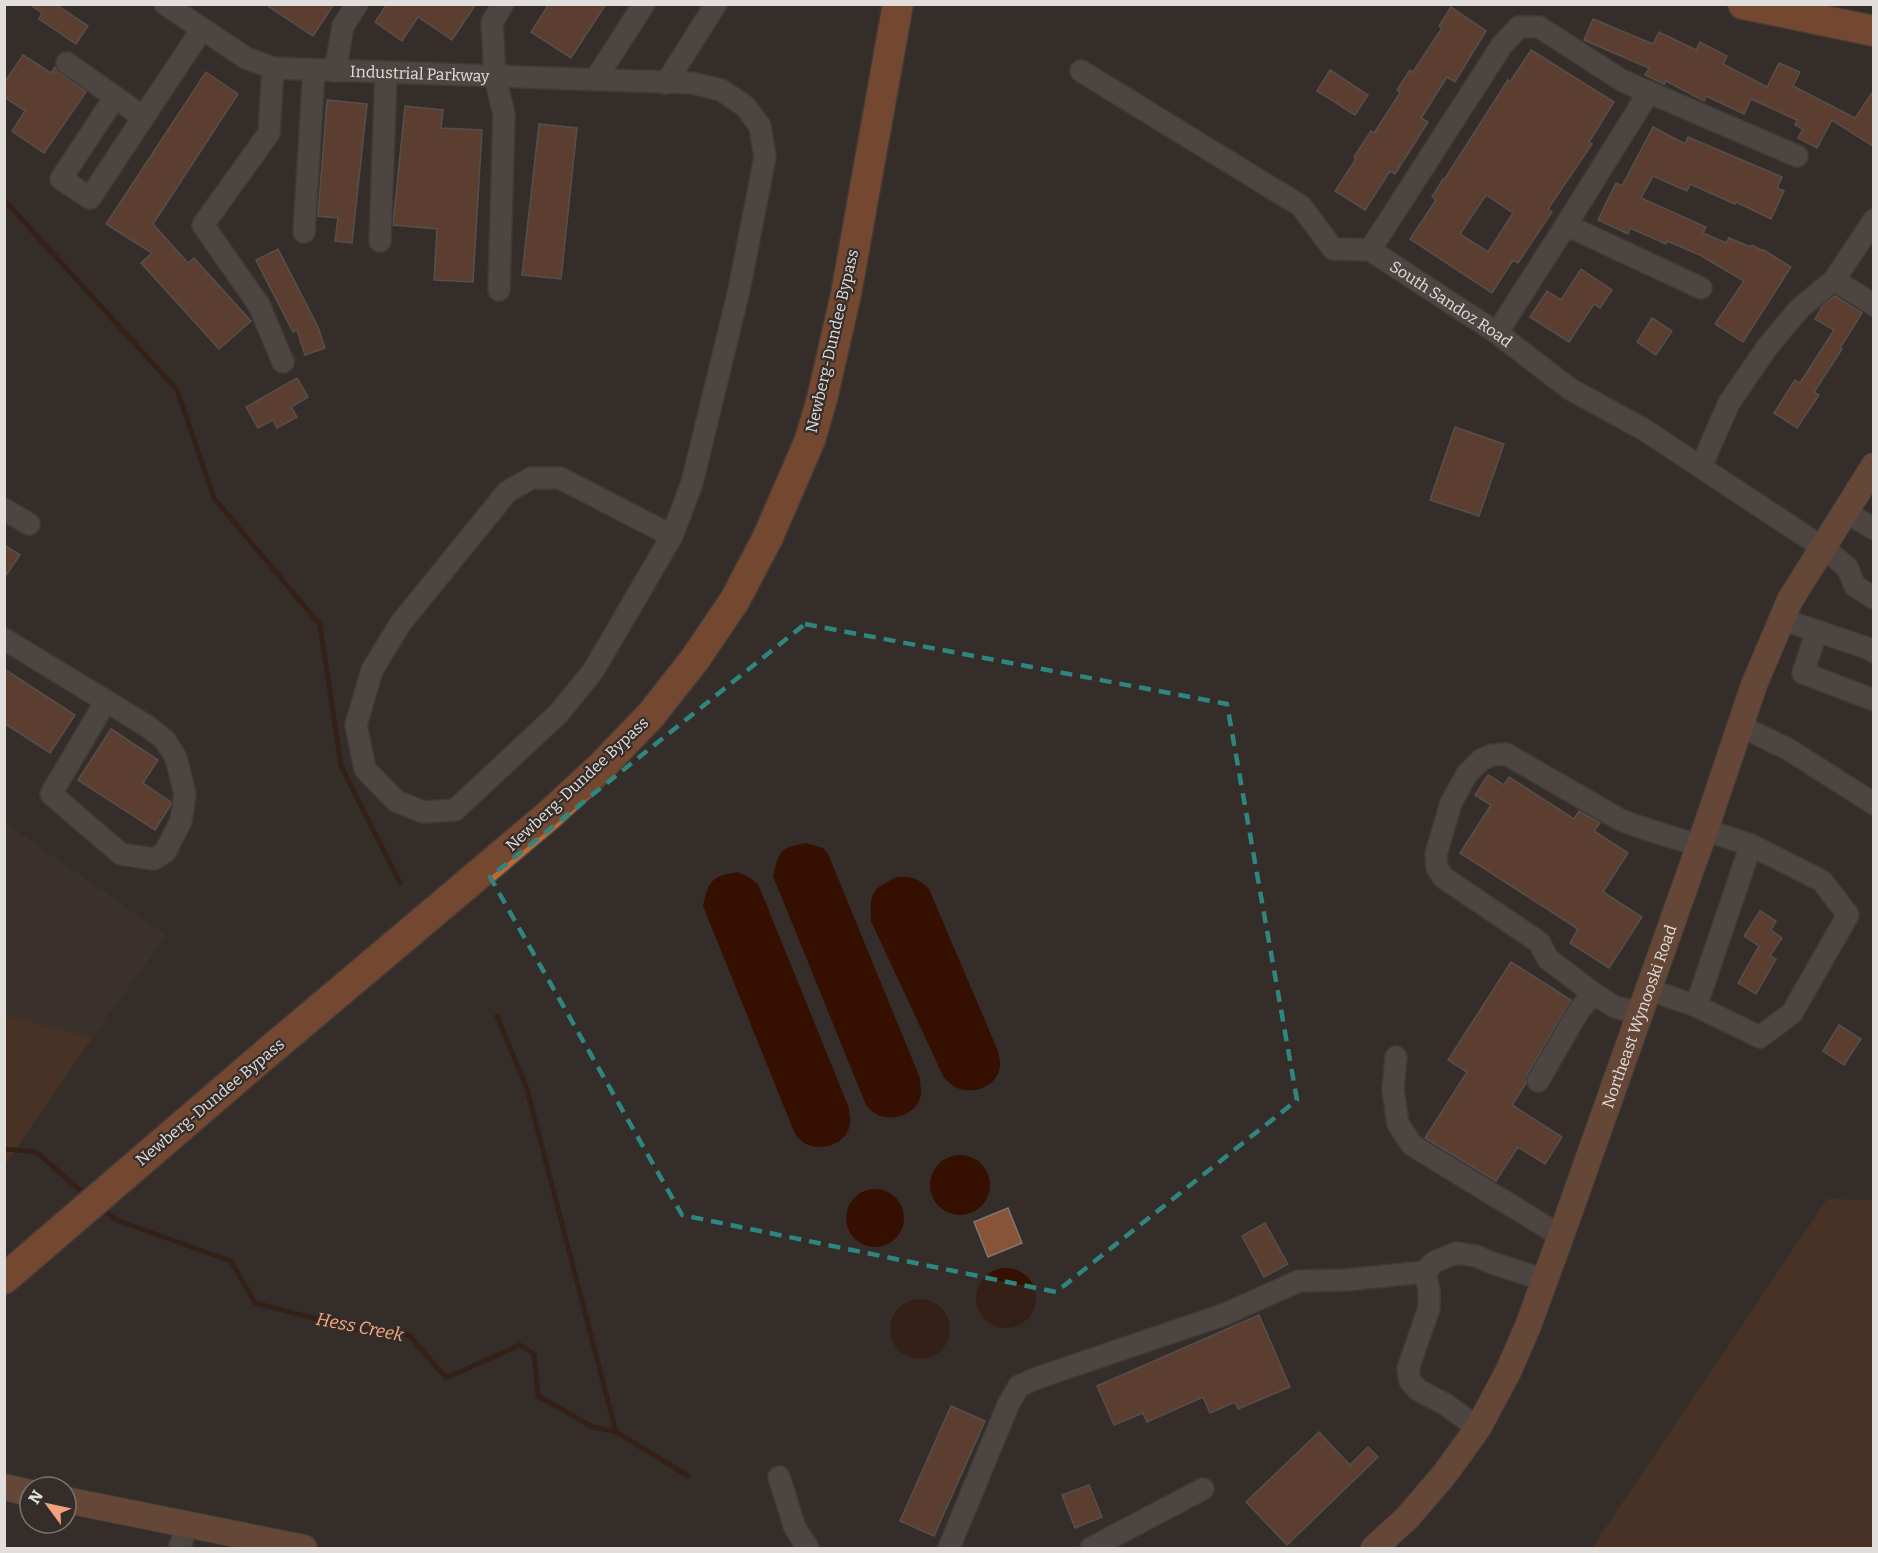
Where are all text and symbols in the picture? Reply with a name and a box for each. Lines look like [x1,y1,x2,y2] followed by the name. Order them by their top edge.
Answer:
[350,61,490,85] street label: Industrial Parkway
[802,247,862,435] street label: Newberg-Dundee Bypass
[1386,256,1517,351] street label: South Sandoz Road
[502,713,652,855] street label: Newberg-Dundee Bypass
[1598,922,1680,1110] street label: Northeast Wynooski Road
[132,1034,288,1170] street label: Newberg-Dundee Bypass
[314,1308,406,1346] water label: Hess Creek
[18,1475,78,1535] north arrow
[25,1487,47,1507] text: N

